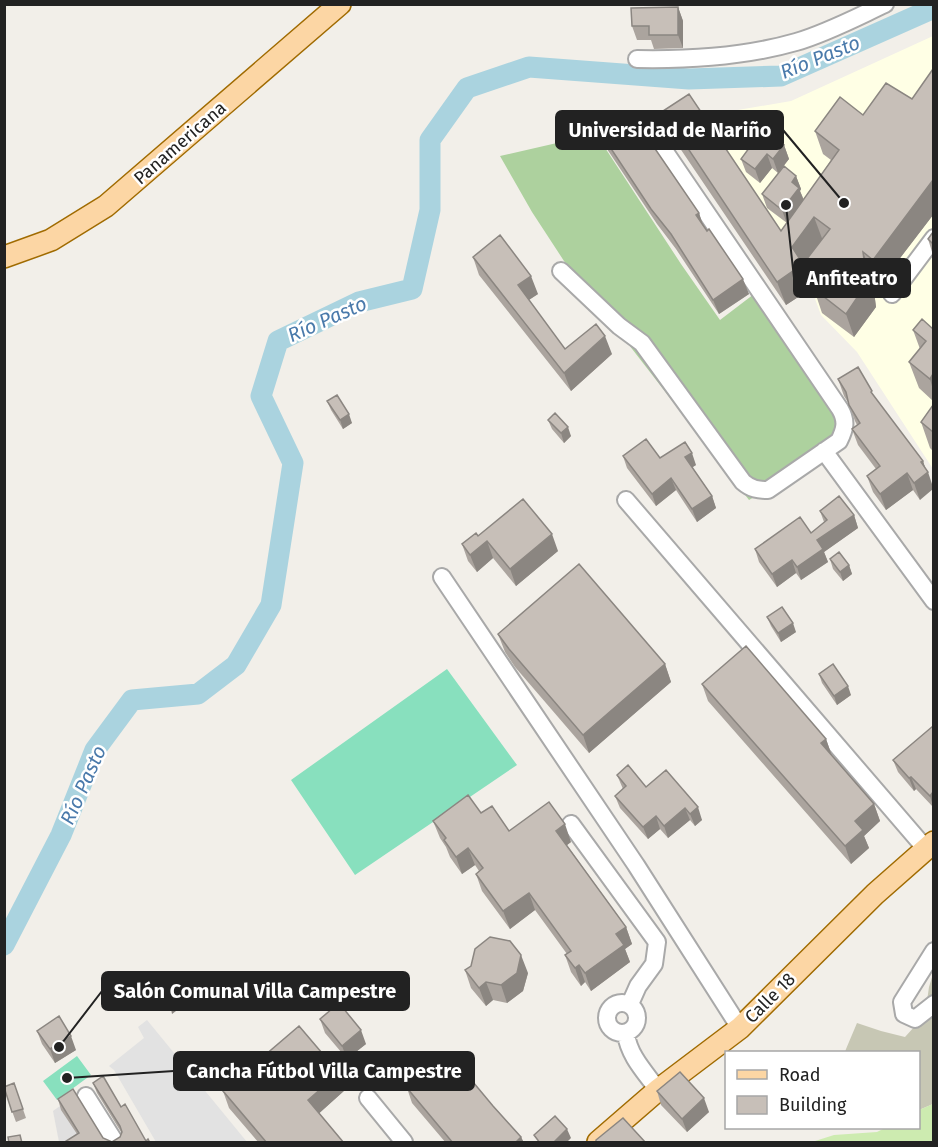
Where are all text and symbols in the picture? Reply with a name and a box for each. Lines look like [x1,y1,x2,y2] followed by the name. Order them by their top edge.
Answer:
[777,30,863,84] water label: Río Pasto
[129,97,231,189] street label: Panamericana
[556,111,783,149] callout: Universidad de Nariño
[569,118,772,142] text: Universidad de Nariño
[794,259,910,297] callout: Anfiteatro
[805,266,898,290] text: Anfiteatro
[284,291,370,347] water label: Río Pasto
[55,742,111,828] water label: Río Pasto
[740,968,800,1028] street label: Calle 18
[102,972,409,1010] callout: Salón Comunal Villa Campestre
[114,979,396,1003] text: Salón Comunal Villa Campestre
[725,1051,920,1129] legend
[174,1052,474,1090] callout: Cancha Fútbol Villa Campestre
[186,1059,462,1083] text: Cancha Fútbol Villa Campestre
[779,1064,821,1086] text: Road
[779,1094,847,1116] text: Building

